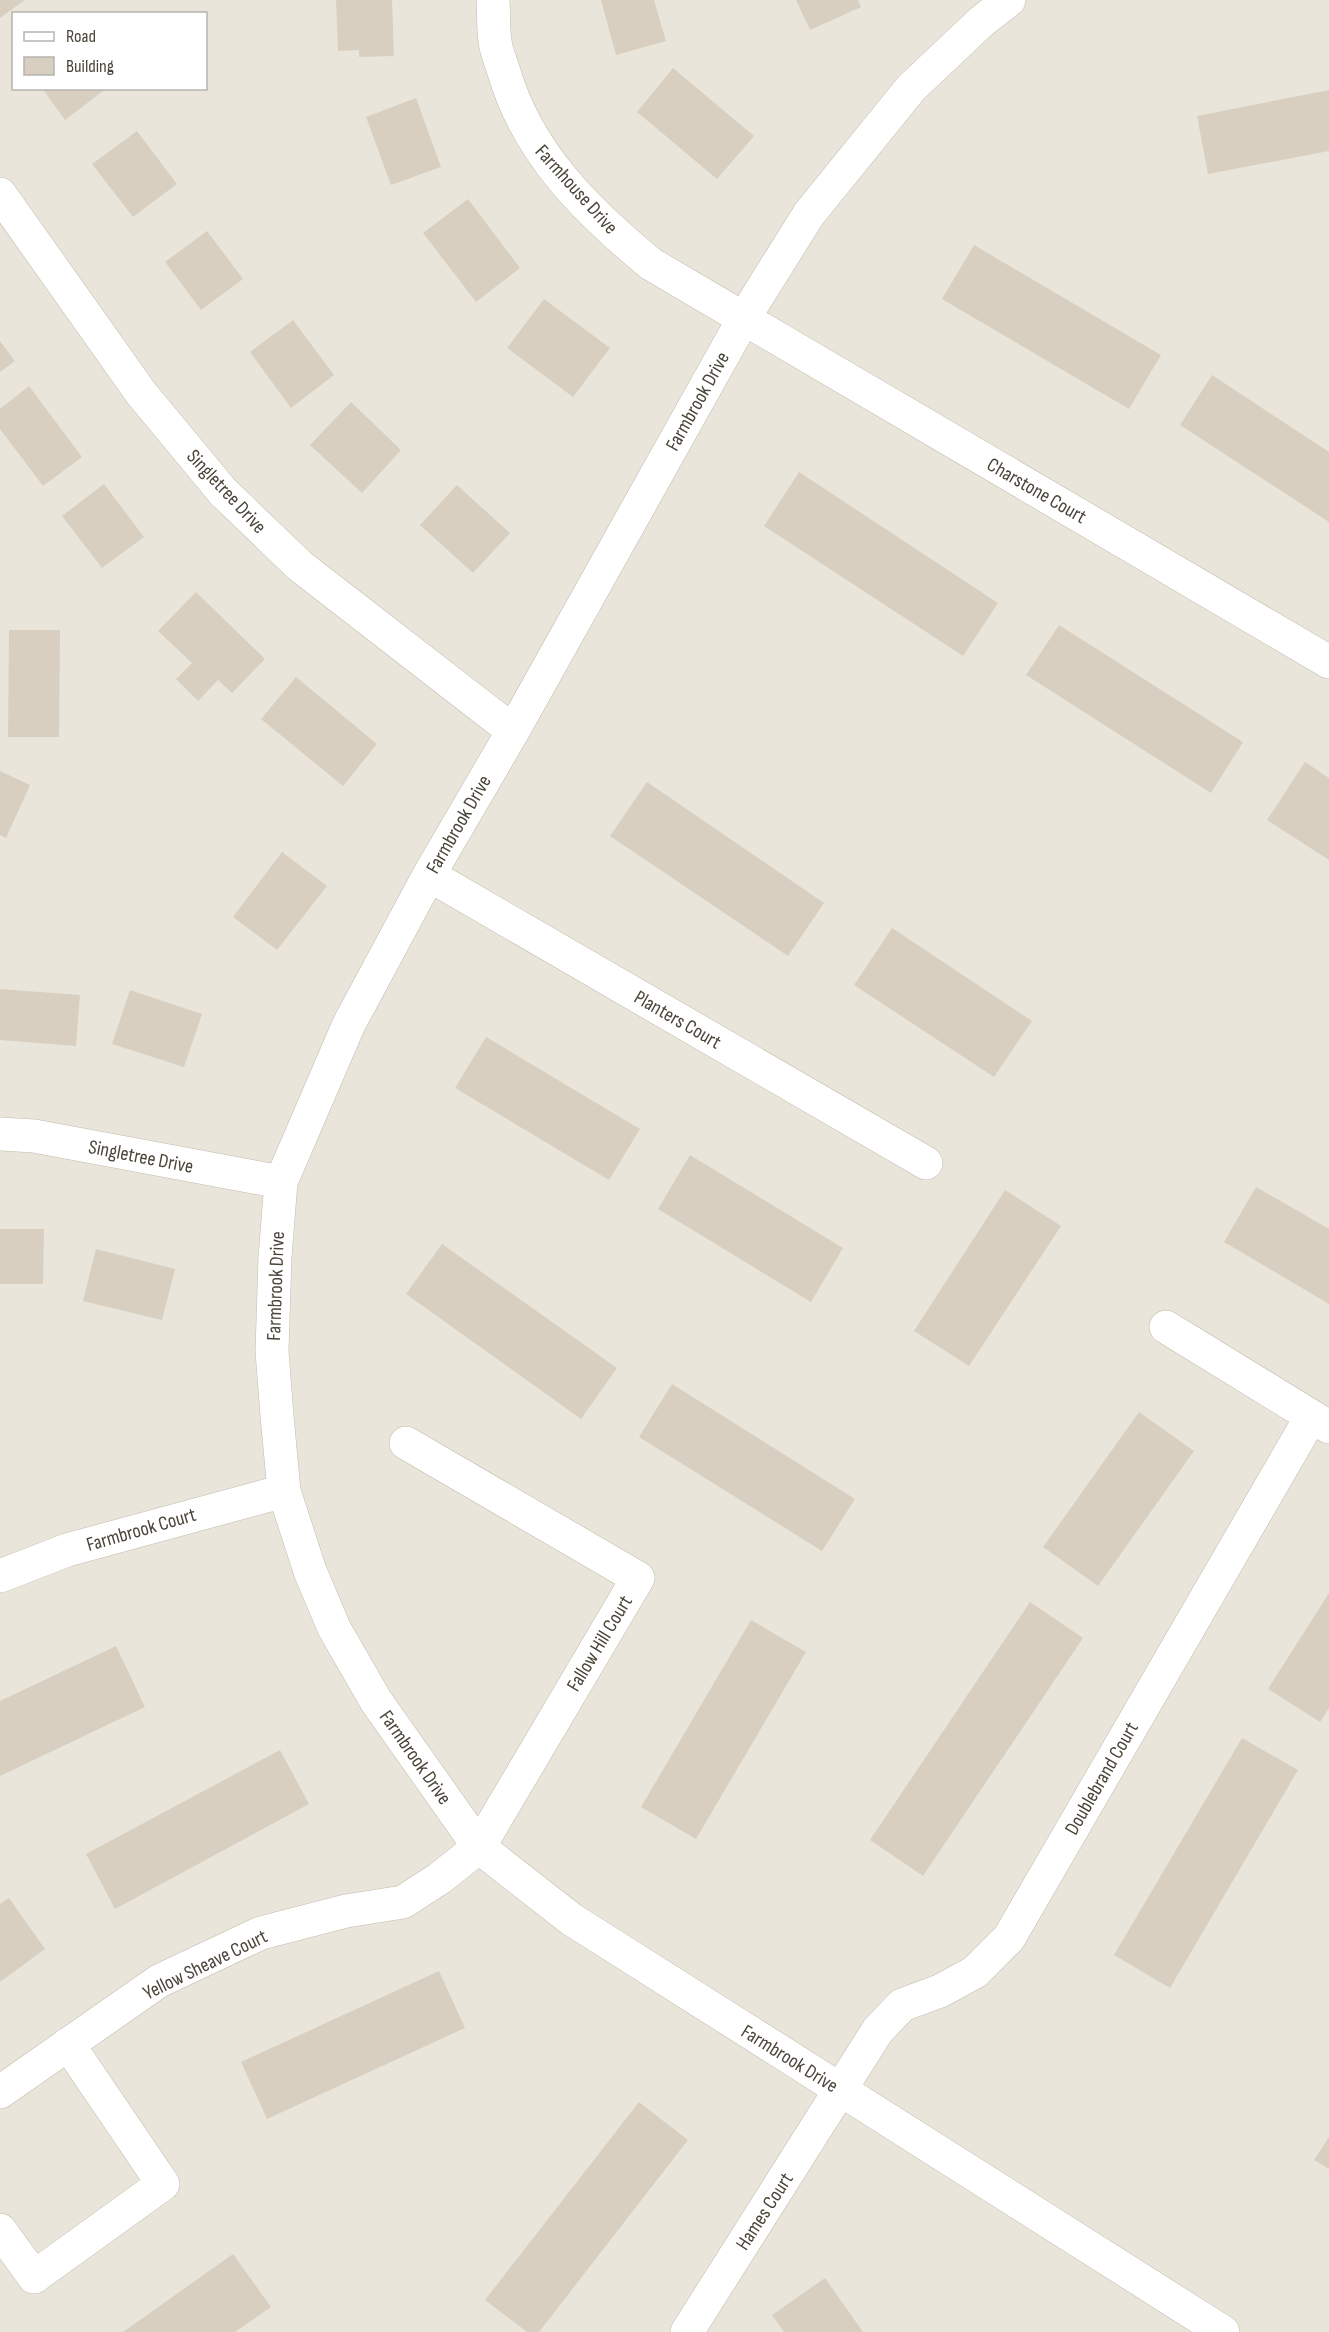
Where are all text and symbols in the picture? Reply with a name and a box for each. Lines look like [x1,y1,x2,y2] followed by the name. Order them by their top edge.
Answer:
[12,12,207,90] legend
[66,26,96,47] text: Road
[66,56,114,77] text: Building
[530,140,623,239] street label: Farmhouse Drive
[661,348,735,455] street label: Farmbrook Drive
[181,445,271,539] street label: Singletree Drive
[982,453,1091,529] street label: Charstone Court
[421,771,497,878] street label: Farmbrook Drive
[630,985,725,1054] street label: Planters Court
[86,1135,195,1179] street label: Singletree Drive
[262,1231,290,1341] street label: Farmbrook Drive
[84,1503,199,1557] street label: Farmbrook Court
[562,1591,638,1696] street label: Fallow Hill Court
[374,1706,456,1809] street label: Farmbrook Drive
[1060,1718,1144,1839] street label: Doublebrand Court
[139,1924,271,2005] street label: Yellow Sheave Court
[737,2020,842,2098] street label: Farmbrook Drive
[731,2168,799,2255] street label: Hames Court

